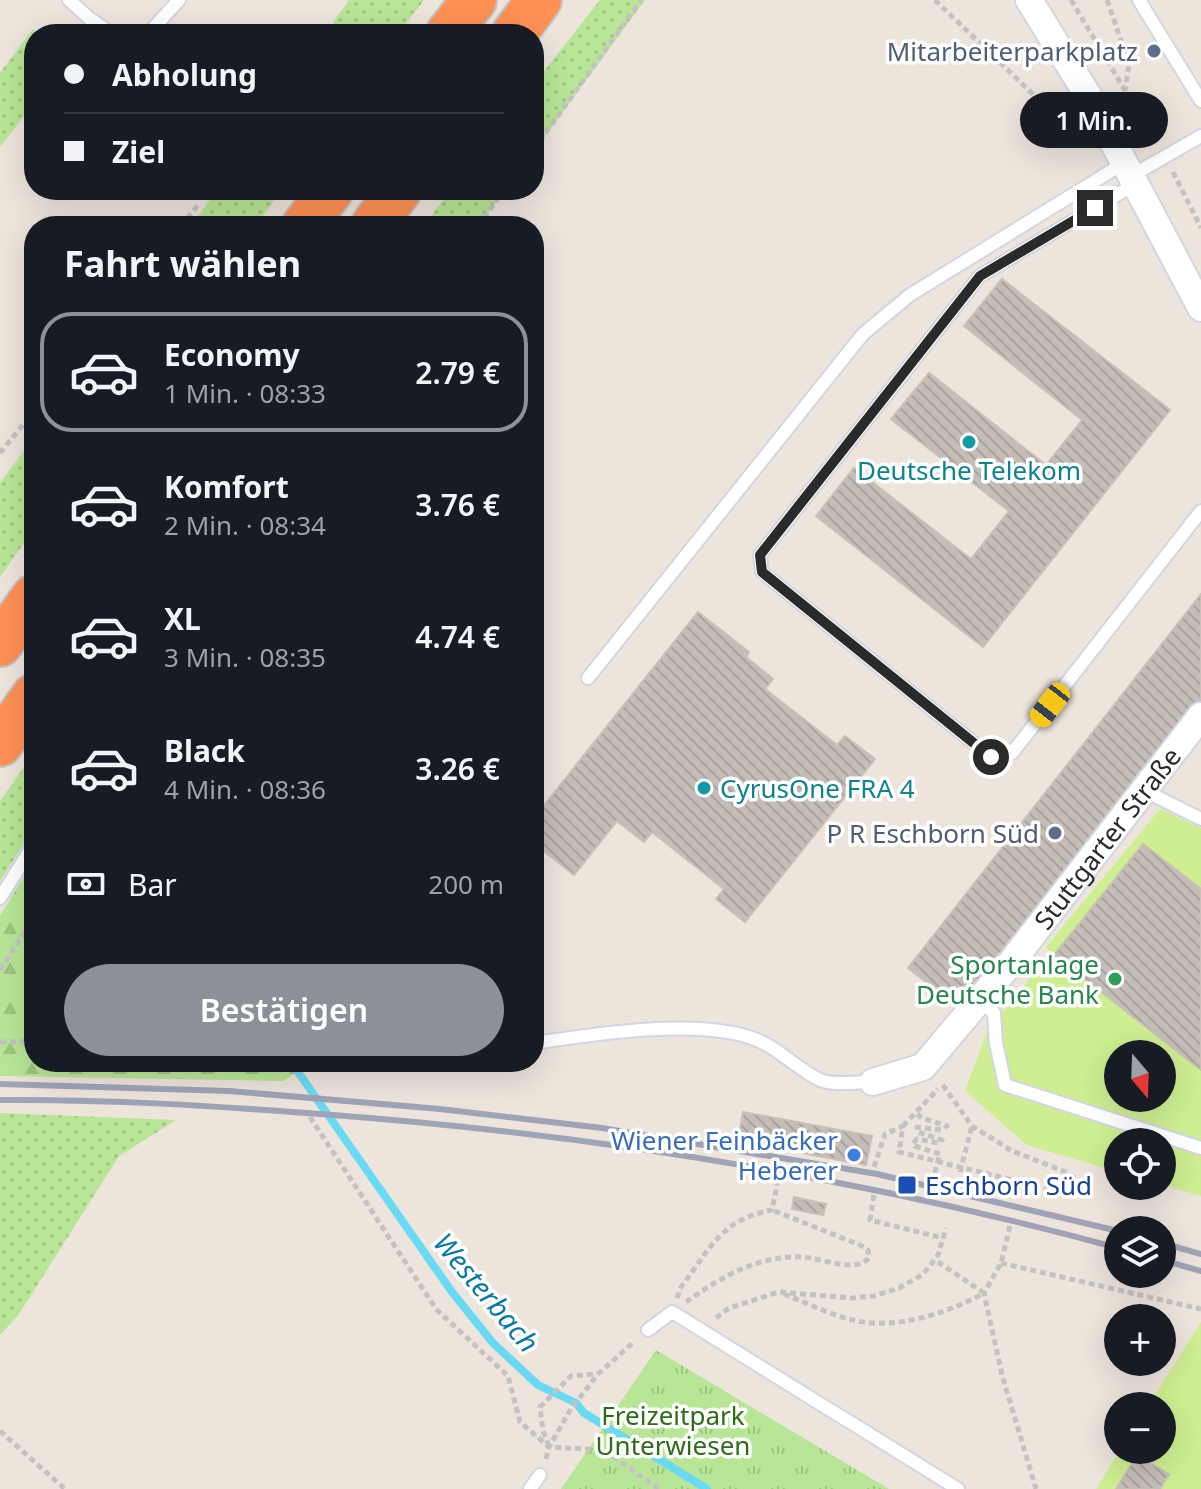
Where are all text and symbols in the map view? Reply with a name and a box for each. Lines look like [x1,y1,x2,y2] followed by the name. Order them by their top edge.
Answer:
[887,33,1138,69] place label: Mitarbeiterparkplatz
[1145,42,1163,60] marker: Mitarbeiterparkplatz
[112,54,257,95] text: Abholung
[1021,92,1169,148] callout: 1 Min.
[1056,102,1132,138] text: 1 Min.
[112,131,165,172] text: Ziel
[1077,190,1113,226] route end
[64,239,301,288] text: Fahrt wählen
[164,334,300,375] text: Economy
[68,336,140,408] icon: car
[415,352,500,393] text: 2.79 €
[164,375,326,411] text: 1 Min. · 08:33
[960,433,978,451] marker: Deutsche Telekom
[857,452,1081,488] place label: Deutsche Telekom
[164,466,289,507] text: Komfort
[68,468,140,540] icon: car
[415,484,500,525] text: 3.76 €
[164,507,326,543] text: 2 Min. · 08:34
[164,598,201,639] text: XL
[68,600,140,672] icon: car
[415,616,500,657] text: 4.74 €
[164,639,326,675] text: 3 Min. · 08:35
[1026,679,1074,731] car
[164,730,245,771] text: Black
[68,732,140,804] icon: car
[973,739,1009,775] route start
[1025,740,1189,937] street label: Stuttgarter Straße
[415,748,500,789] text: 3.26 €
[720,770,915,806] place label: CyrusOne FRA 4
[164,771,326,807] text: 4 Min. · 08:36
[695,779,713,797] marker: CyrusOne FRA 4
[827,815,1039,851] place label: P R Eschborn Süd
[1046,824,1064,842] marker: P R Eschborn Süd
[64,862,108,906] icon: cash
[128,864,177,905] text: Bar
[428,866,504,902] text: 200 m
[916,946,1099,1012] place label: Sportanlage Deutsche Bank
[64,964,504,1056] button: Bestätigen
[1106,970,1124,988] marker: Sportanlage Deutsche Bank
[1104,1040,1176,1112] north arrow
[1104,1040,1176,1464] map controls
[611,1122,838,1188] place label: Wiener Feinbäcker Heberer
[1104,1128,1176,1200] button: locate
[845,1146,863,1164] marker: Wiener Feinbäcker Heberer
[925,1167,1092,1203] place label: Eschborn Süd
[896,1174,918,1196] marker: Eschborn Süd
[1104,1216,1176,1288] button: layers
[426,1224,548,1360] water label: Westerbach
[1104,1304,1176,1376] button: +
[1104,1392,1176,1464] button: −
[596,1397,750,1463] park label: Freizeitpark Unterwiesen

